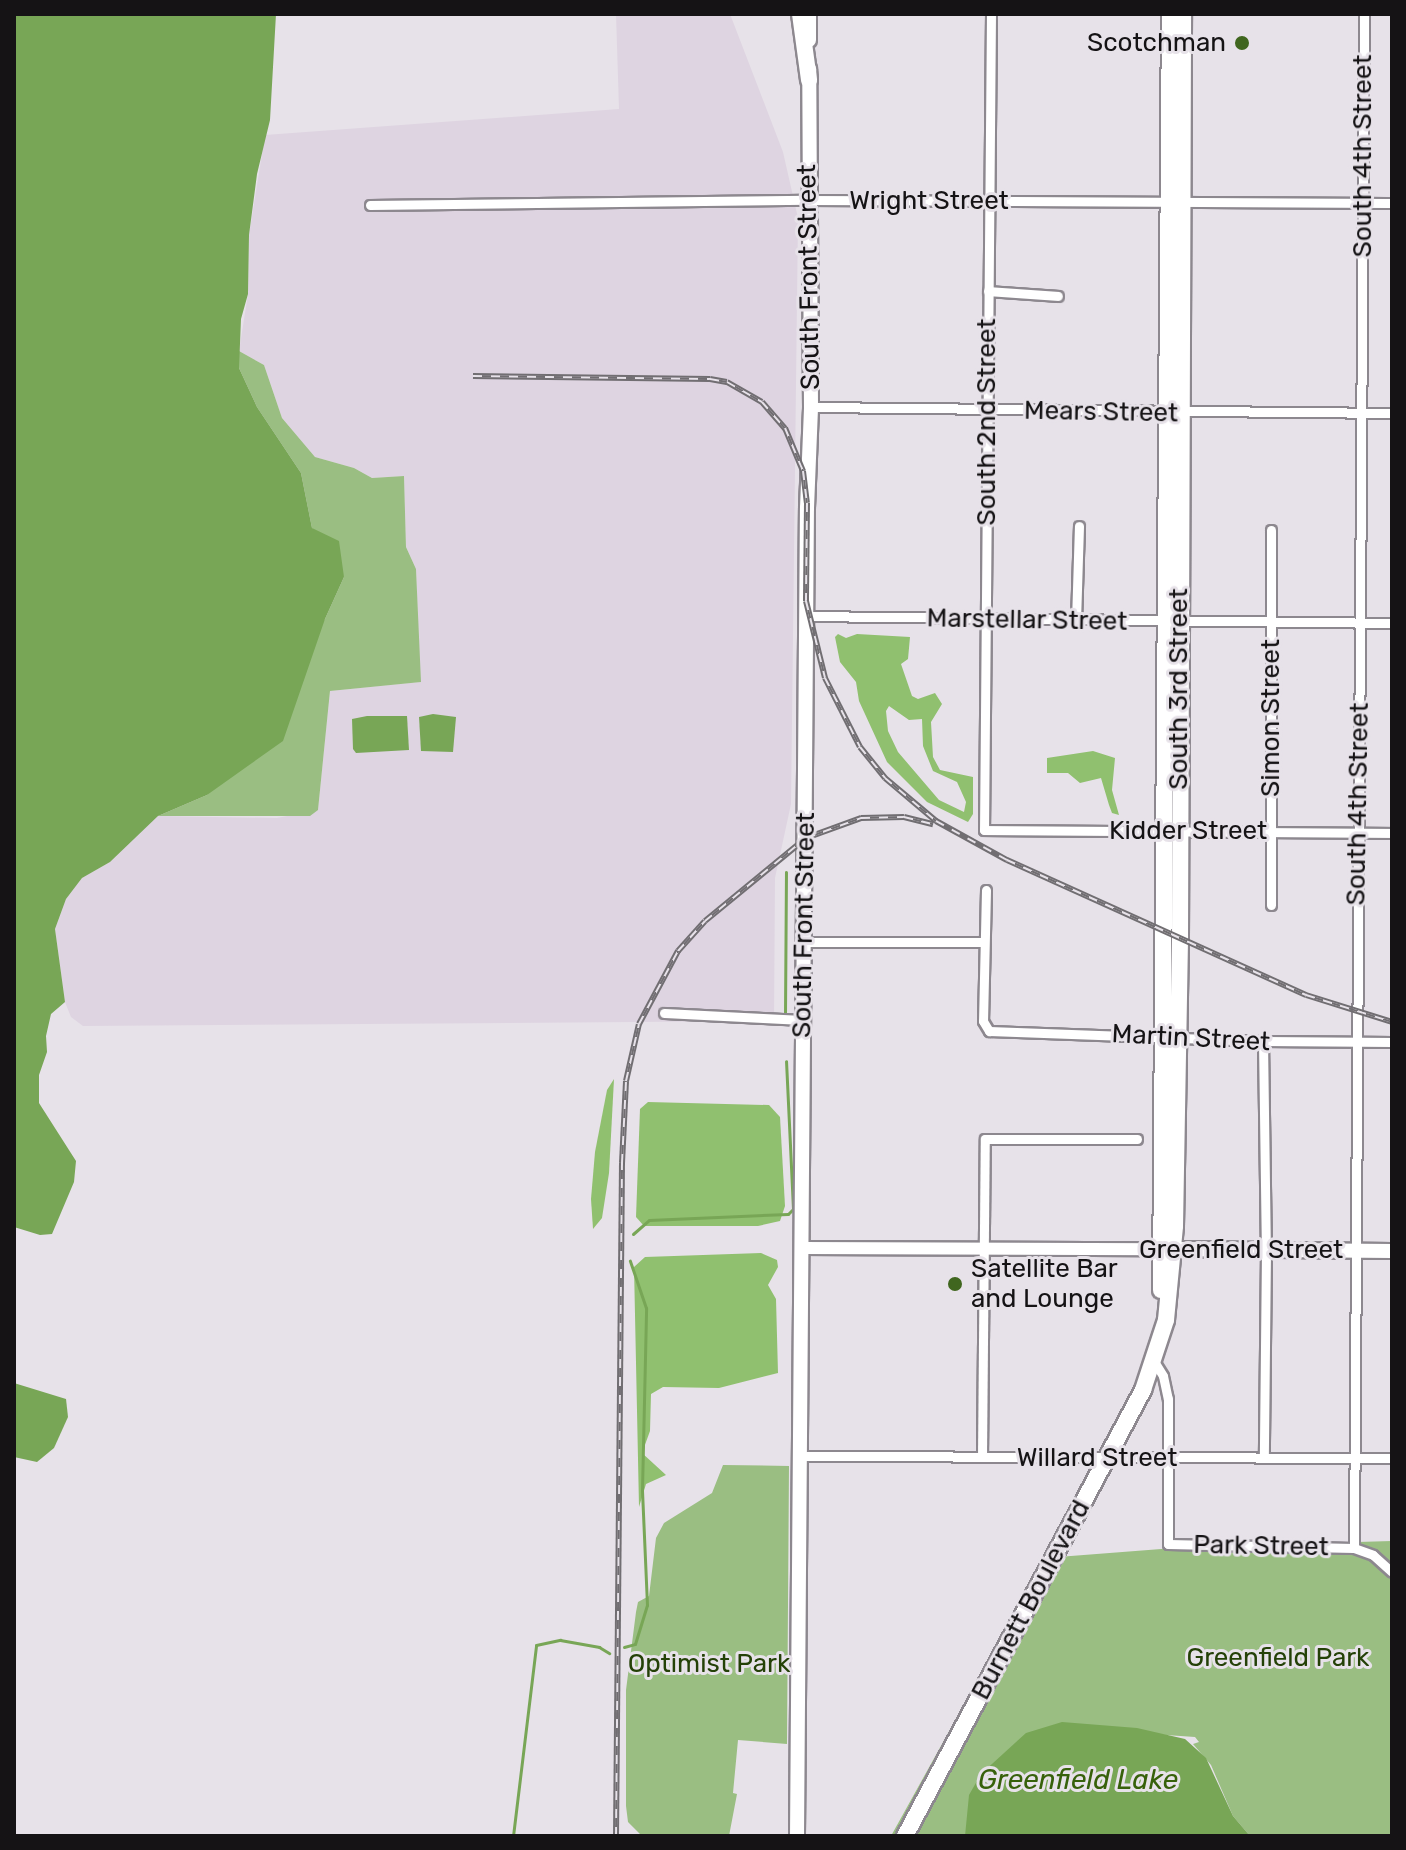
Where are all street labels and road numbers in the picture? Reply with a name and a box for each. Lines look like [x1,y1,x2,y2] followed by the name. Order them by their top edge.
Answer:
[1347,55,1379,257] street label: South 4th Street
[791,164,827,390] street label: South Front Street
[849,185,1009,217] street label: Wright Street
[971,318,1003,526] street label: South 2nd Street
[1024,395,1178,429] street label: Mears Street
[1163,588,1195,790] street label: South 3rd Street
[926,603,1128,637] street label: Marstellar Street
[1255,639,1287,797] street label: Simon Street
[1341,702,1375,906] street label: South 4th Street
[786,812,822,1038] street label: South Front Street
[1109,815,1267,847] street label: Kidder Street
[1111,1018,1271,1058] street label: Martin Street
[1139,1234,1343,1266] street label: Greenfield Street
[1017,1442,1177,1474] street label: Willard Street
[965,1495,1097,1705] street label: Burnett Boulevard
[1193,1529,1329,1563] street label: Park Street

